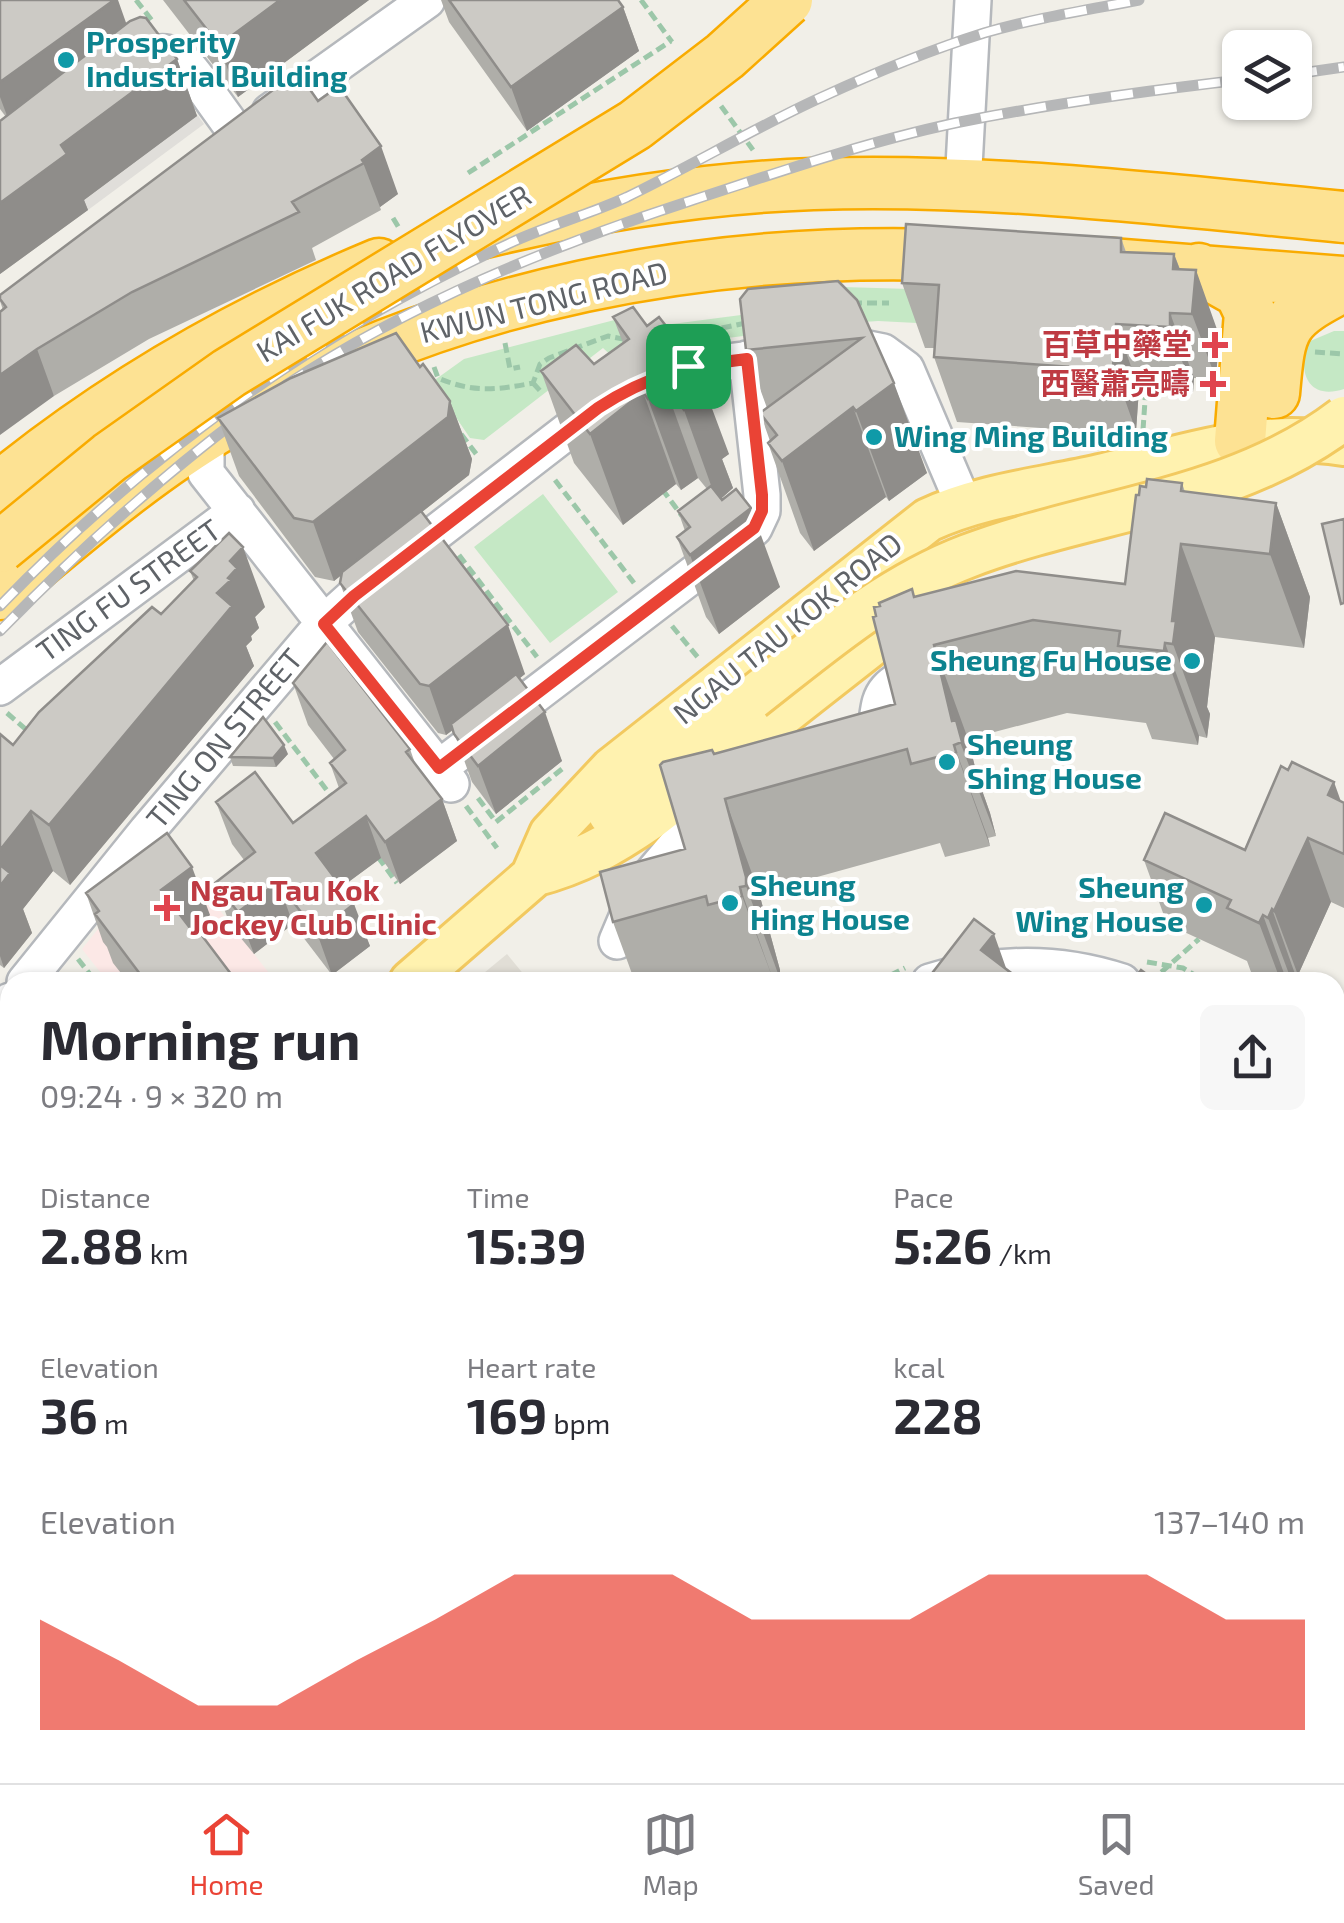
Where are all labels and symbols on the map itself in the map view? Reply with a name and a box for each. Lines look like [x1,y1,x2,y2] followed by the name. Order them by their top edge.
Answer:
[86,23,348,93] place label: Prosperity Industrial Building
[55,49,77,71] marker: Prosperity Industrial Building
[249,176,537,369] street label: KAI FUK ROAD FLYOVER
[416,253,671,349] street label: KWUN TONG ROAD
[646,324,731,409] pin
[1042,325,1192,361] place label: 百草中藥堂
[1202,332,1228,358] marker: 百草中藥堂
[1040,364,1190,400] place label: 西醫蕭亮疇
[1200,371,1226,397] marker: 西醫蕭亮疇
[894,417,1168,453] place label: Wing Ming Building
[863,426,885,448] marker: Wing Ming Building
[29,511,227,668] street label: TING FU STREET
[665,524,908,731] street label: NGAU TAU KOK ROAD
[138,640,309,835] street label: TING ON STREET
[930,641,1172,677] place label: Sheung Fu House
[1181,650,1203,672] marker: Sheung Fu House
[967,725,1142,795] place label: Sheung Shing House
[936,751,958,773] marker: Sheung Shing House
[750,866,910,936] place label: Sheung Hing House
[1015,868,1185,938] place label: Sheung Wing House
[190,871,437,942] place label: Ngau Tau Kok Jockey Club Clinic
[719,892,741,914] marker: Sheung Hing House
[1193,894,1215,916] marker: Sheung Wing House
[154,895,180,921] marker: Ngau Tau Kok Jockey Club Clinic

